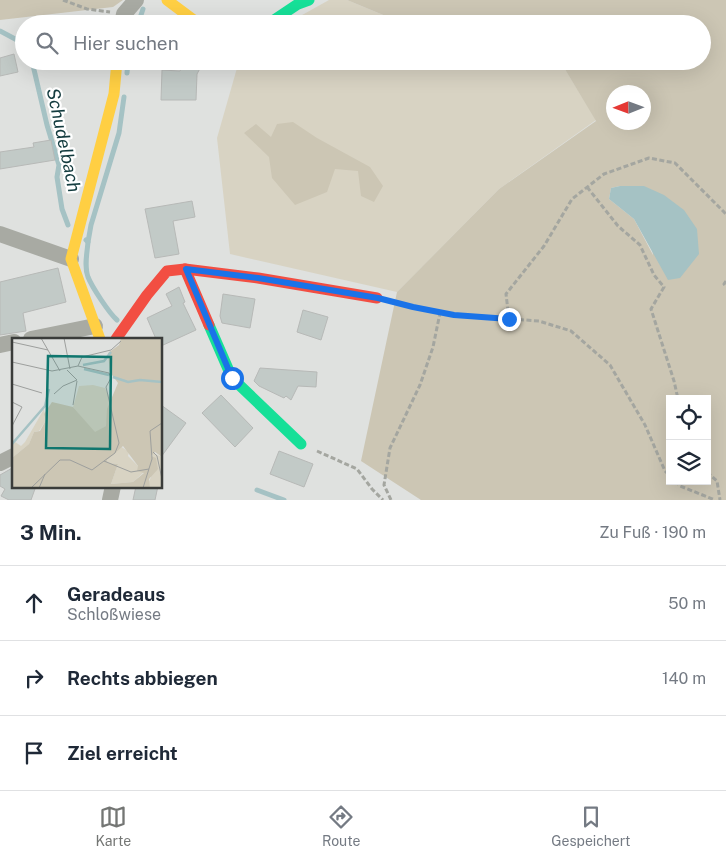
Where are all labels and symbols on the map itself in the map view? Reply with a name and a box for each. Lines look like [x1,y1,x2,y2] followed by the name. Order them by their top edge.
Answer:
[606,85,651,130] north arrow
[43,86,85,194] water label: Schudelbach
[498,308,521,331] route end
[12,338,162,488] inset map
[221,367,244,390] route start

